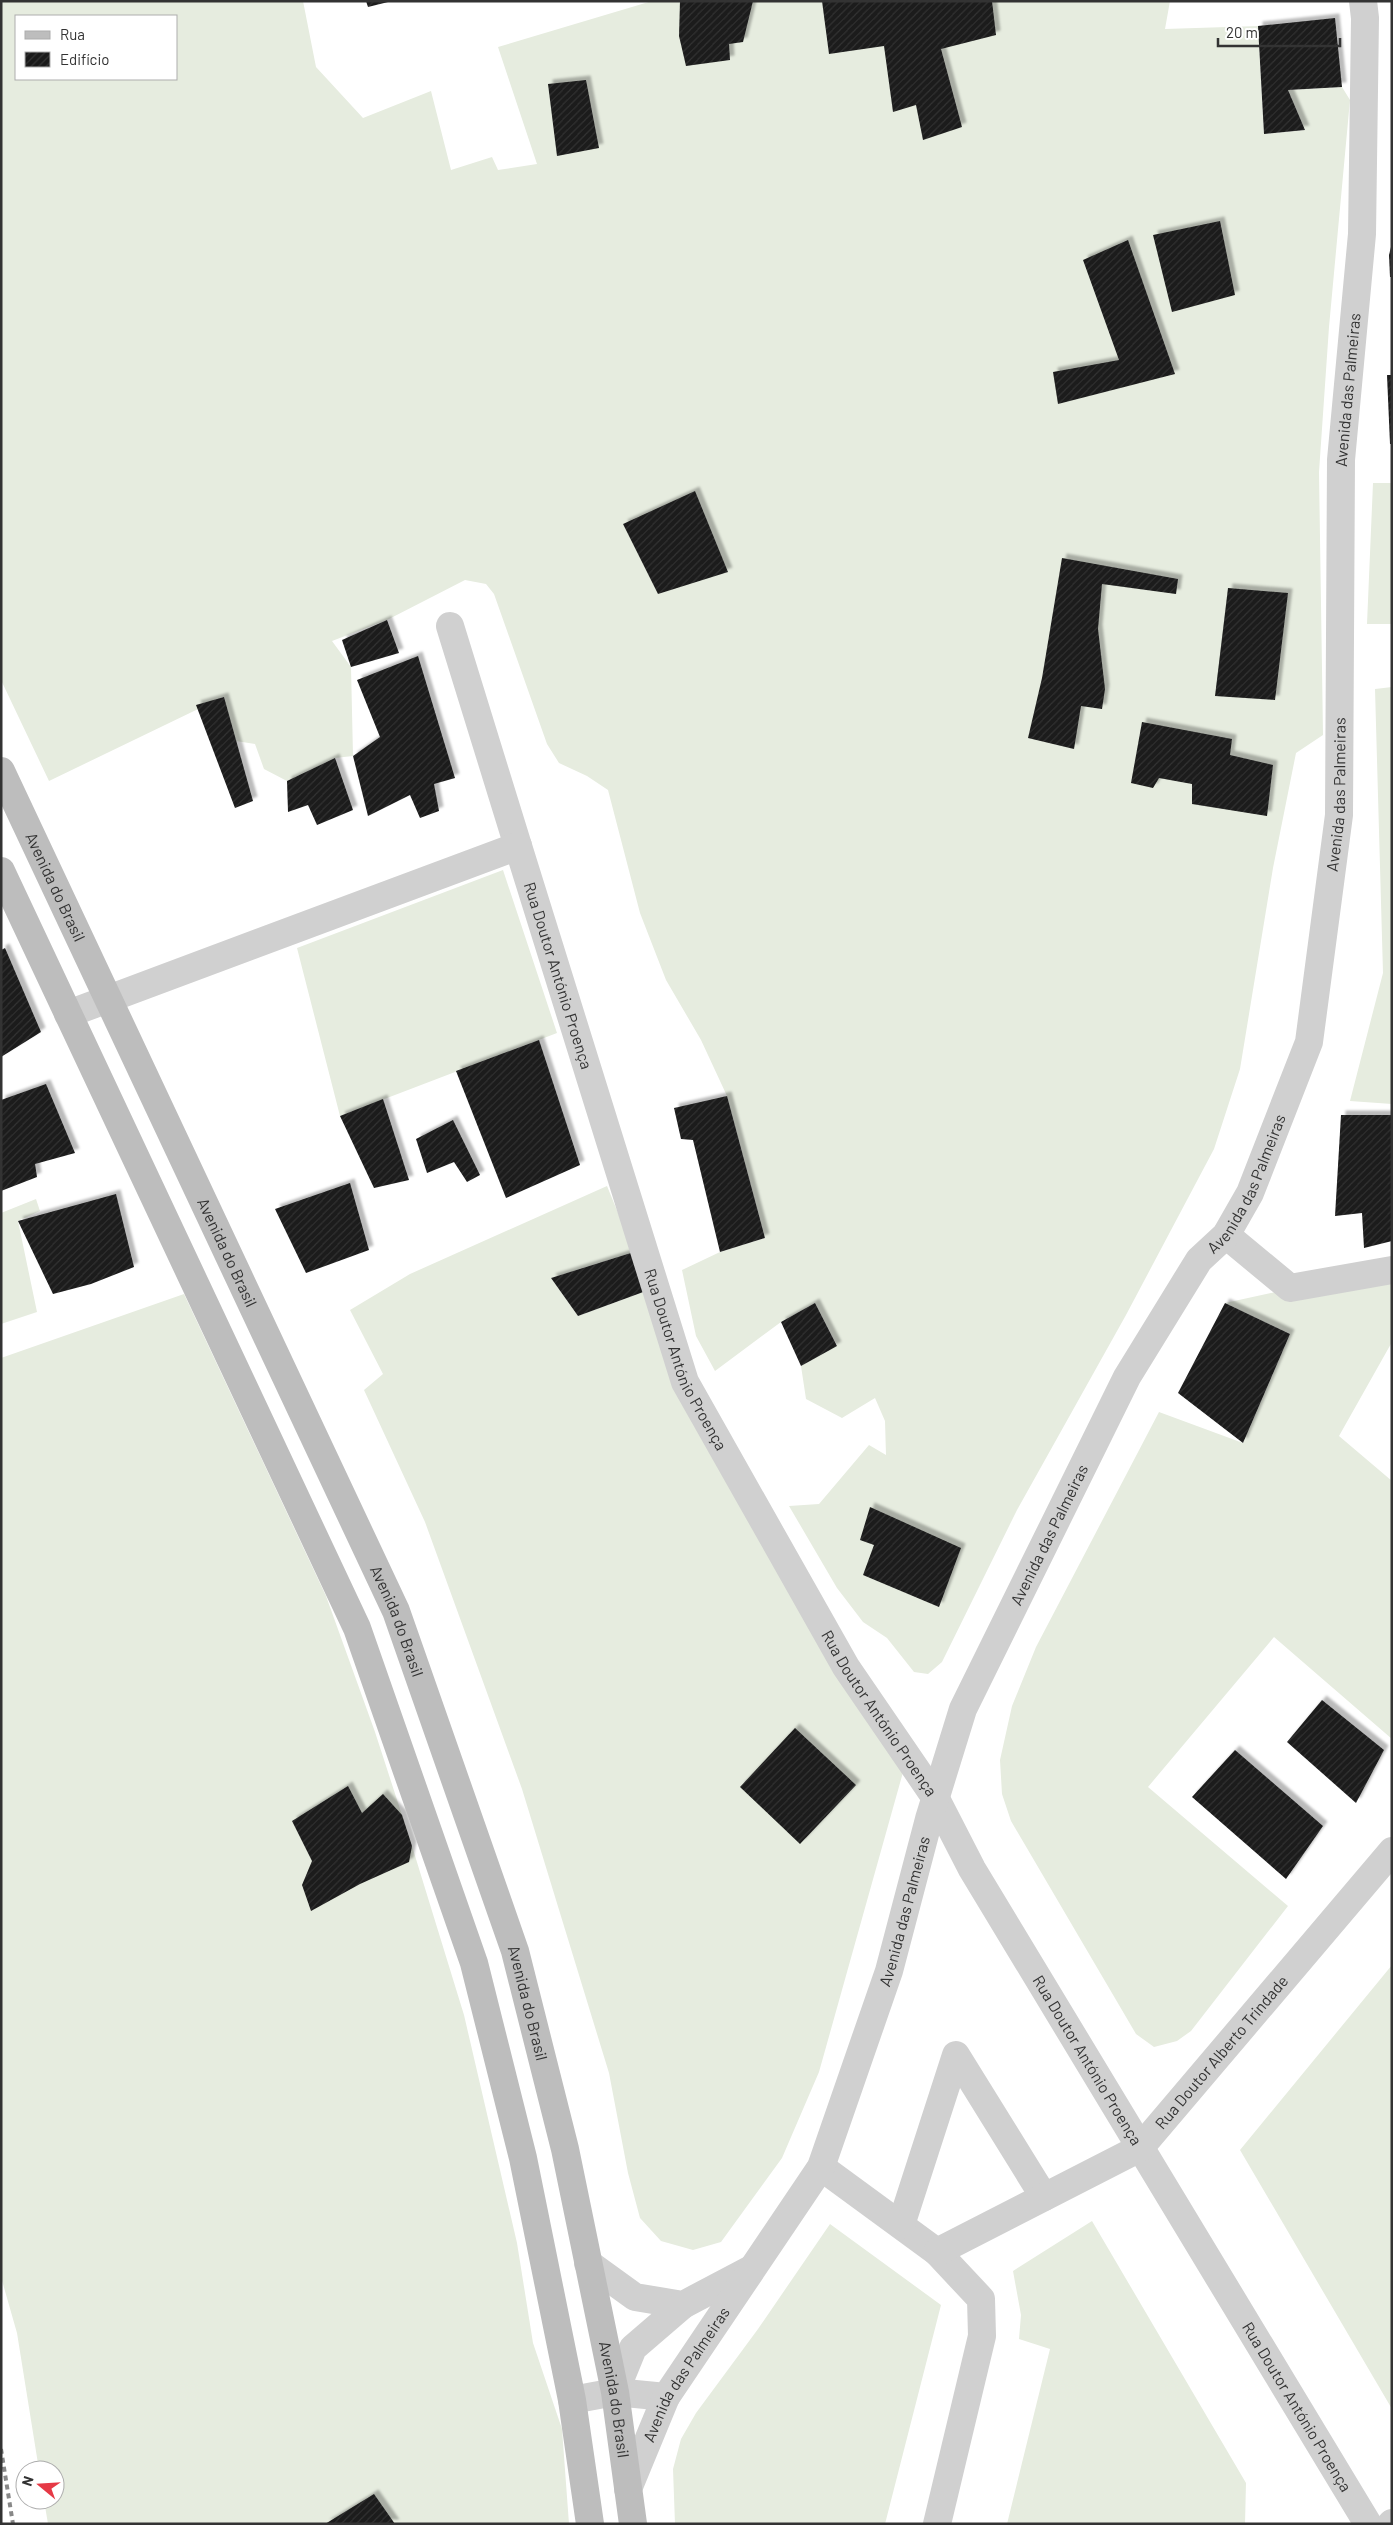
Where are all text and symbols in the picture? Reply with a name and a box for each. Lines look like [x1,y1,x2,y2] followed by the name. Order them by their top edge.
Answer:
[15,15,178,80] legend
[1218,15,1340,47] scale bar
[1226,23,1258,41] text: 20 m
[60,25,85,43] text: Rua
[60,50,109,68] text: Edifício
[1331,312,1364,467] street label: Avenida das Palmeiras
[1322,717,1349,873] street label: Avenida das Palmeiras
[22,829,90,944] street label: Avenida do Brasil
[521,879,597,1071] street label: Rua Doutor António Proença
[1203,1111,1289,1257] street label: Avenida das Palmeiras
[194,1195,262,1310] street label: Avenida do Brasil
[641,1266,731,1453] street label: Rua Doutor António Proença
[1006,1461,1091,1608] street label: Avenida das Palmeiras
[367,1562,428,1679] street label: Avenida do Brasil
[818,1627,941,1800] street label: Rua Doutor António Proença
[874,1834,933,1989] street label: Avenida das Palmeiras
[505,1942,552,2062] street label: Avenida do Brasil
[1151,1971,1292,2132] street label: Rua Doutor Alberto Trindade
[1029,1972,1147,2148] street label: Rua Doutor António Proença
[638,2303,733,2445] street label: Avenida das Palmeiras
[1239,2318,1356,2495] street label: Rua Doutor António Proença
[596,2339,634,2459] street label: Avenida do Brasil
[15,2460,65,2510] north arrow
[18,2474,37,2488] text: N

